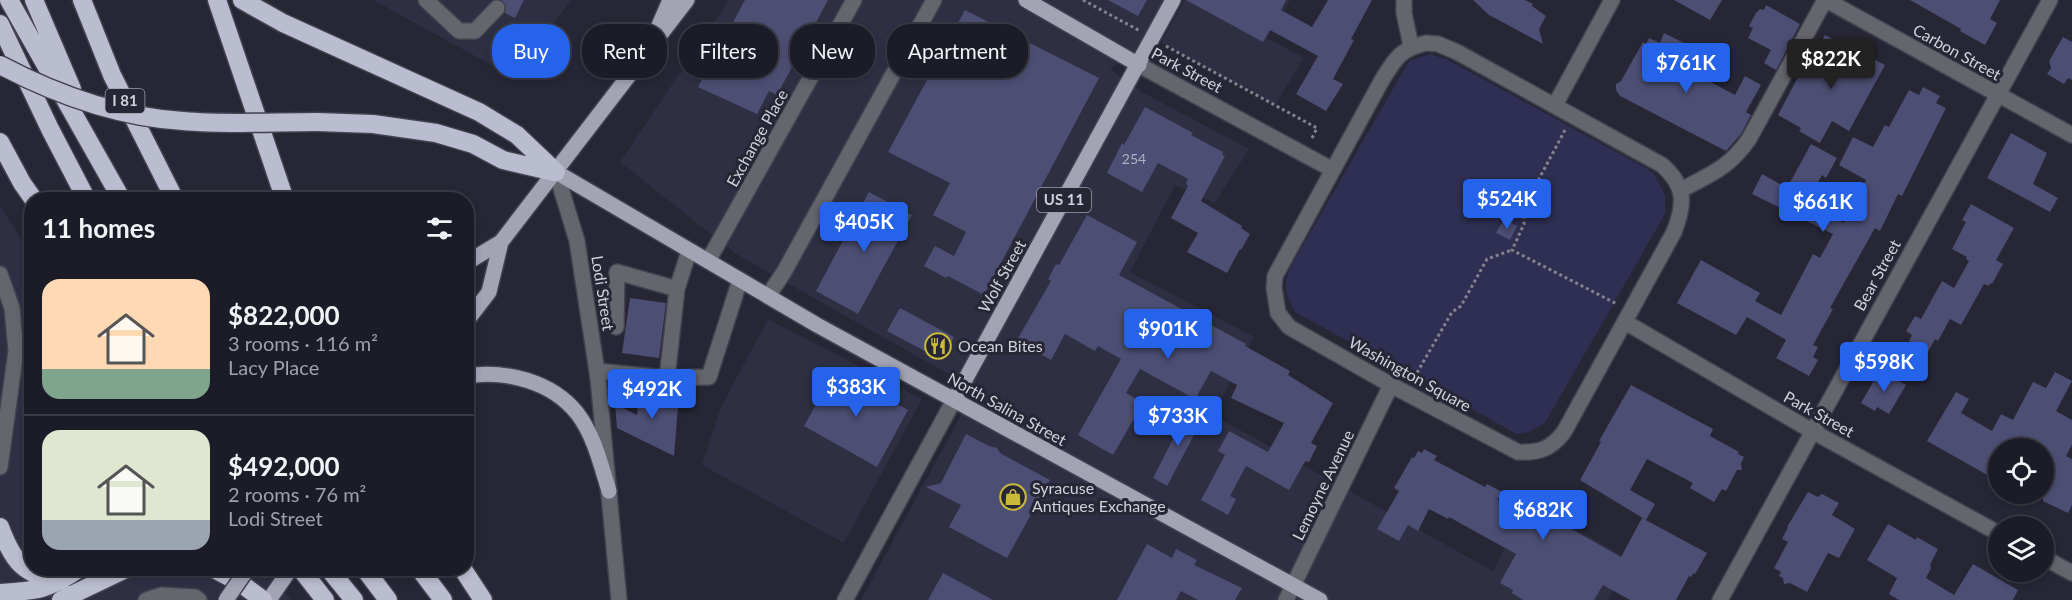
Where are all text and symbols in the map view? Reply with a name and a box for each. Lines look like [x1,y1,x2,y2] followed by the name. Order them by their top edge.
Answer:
[1910,20,2005,84] street label: Carbon Street
[492,24,570,78] chip: Buy
[582,24,667,78] chip: Rent
[679,24,778,78] chip: Filters
[790,24,875,78] chip: New
[887,24,1028,78] chip: Apartment
[1789,39,1873,90] pin: $822K
[1149,43,1226,96] street label: Park Street
[1644,43,1728,94] pin: $761K
[1801,46,1861,70] text: $822K
[1656,50,1716,74] text: $761K
[722,86,791,190] street label: Exchange Place
[106,89,144,113] road number: I 81
[1122,150,1146,167] house number: 254
[1465,179,1549,230] pin: $524K
[1781,182,1865,233] pin: $661K
[1477,186,1537,210] text: $524K
[1037,188,1091,212] road number: US 11
[1793,189,1853,213] text: $661K
[822,202,906,253] pin: $405K
[834,209,894,233] text: $405K
[42,212,155,244] text: 11 homes
[423,212,456,245] icon: filters
[974,236,1029,315] street label: Wolf Street
[1849,236,1904,314] street label: Bear Street
[588,254,619,332] street label: Lodi Street
[228,299,340,331] text: $822,000
[90,303,162,375] icon: home
[1126,309,1210,360] pin: $901K
[1138,316,1198,340] text: $901K
[228,331,378,355] text: 3 rooms · 116 m²
[923,331,953,361] restaurant icon: Ocean Bites
[1346,332,1475,415] street label: Washington Square
[958,336,1043,355] place label: Ocean Bites
[1842,342,1926,393] pin: $598K
[1854,349,1914,373] text: $598K
[228,355,319,379] text: Lacy Place
[814,367,898,418] pin: $383K
[945,368,1070,449] street label: North Salina Street
[610,369,694,420] pin: $492K
[826,374,886,398] text: $383K
[622,376,682,400] text: $492K
[1781,386,1858,441] street label: Park Street
[1136,396,1220,447] pin: $733K
[1148,403,1208,427] text: $733K
[1288,427,1357,543] street label: Lemoyne Avenue
[1988,438,2054,582] map controls
[1988,438,2054,504] button: locate
[228,450,340,482] text: $492,000
[90,454,162,526] icon: home
[1032,478,1166,515] place label: Syracuse Antiques Exchange
[228,482,366,506] text: 2 rooms · 76 m²
[998,482,1028,512] shop icon: Syracuse Antiques Exchange
[1501,490,1585,541] pin: $682K
[1513,497,1573,521] text: $682K
[228,506,323,530] text: Lodi Street
[1988,516,2054,582] button: layers

